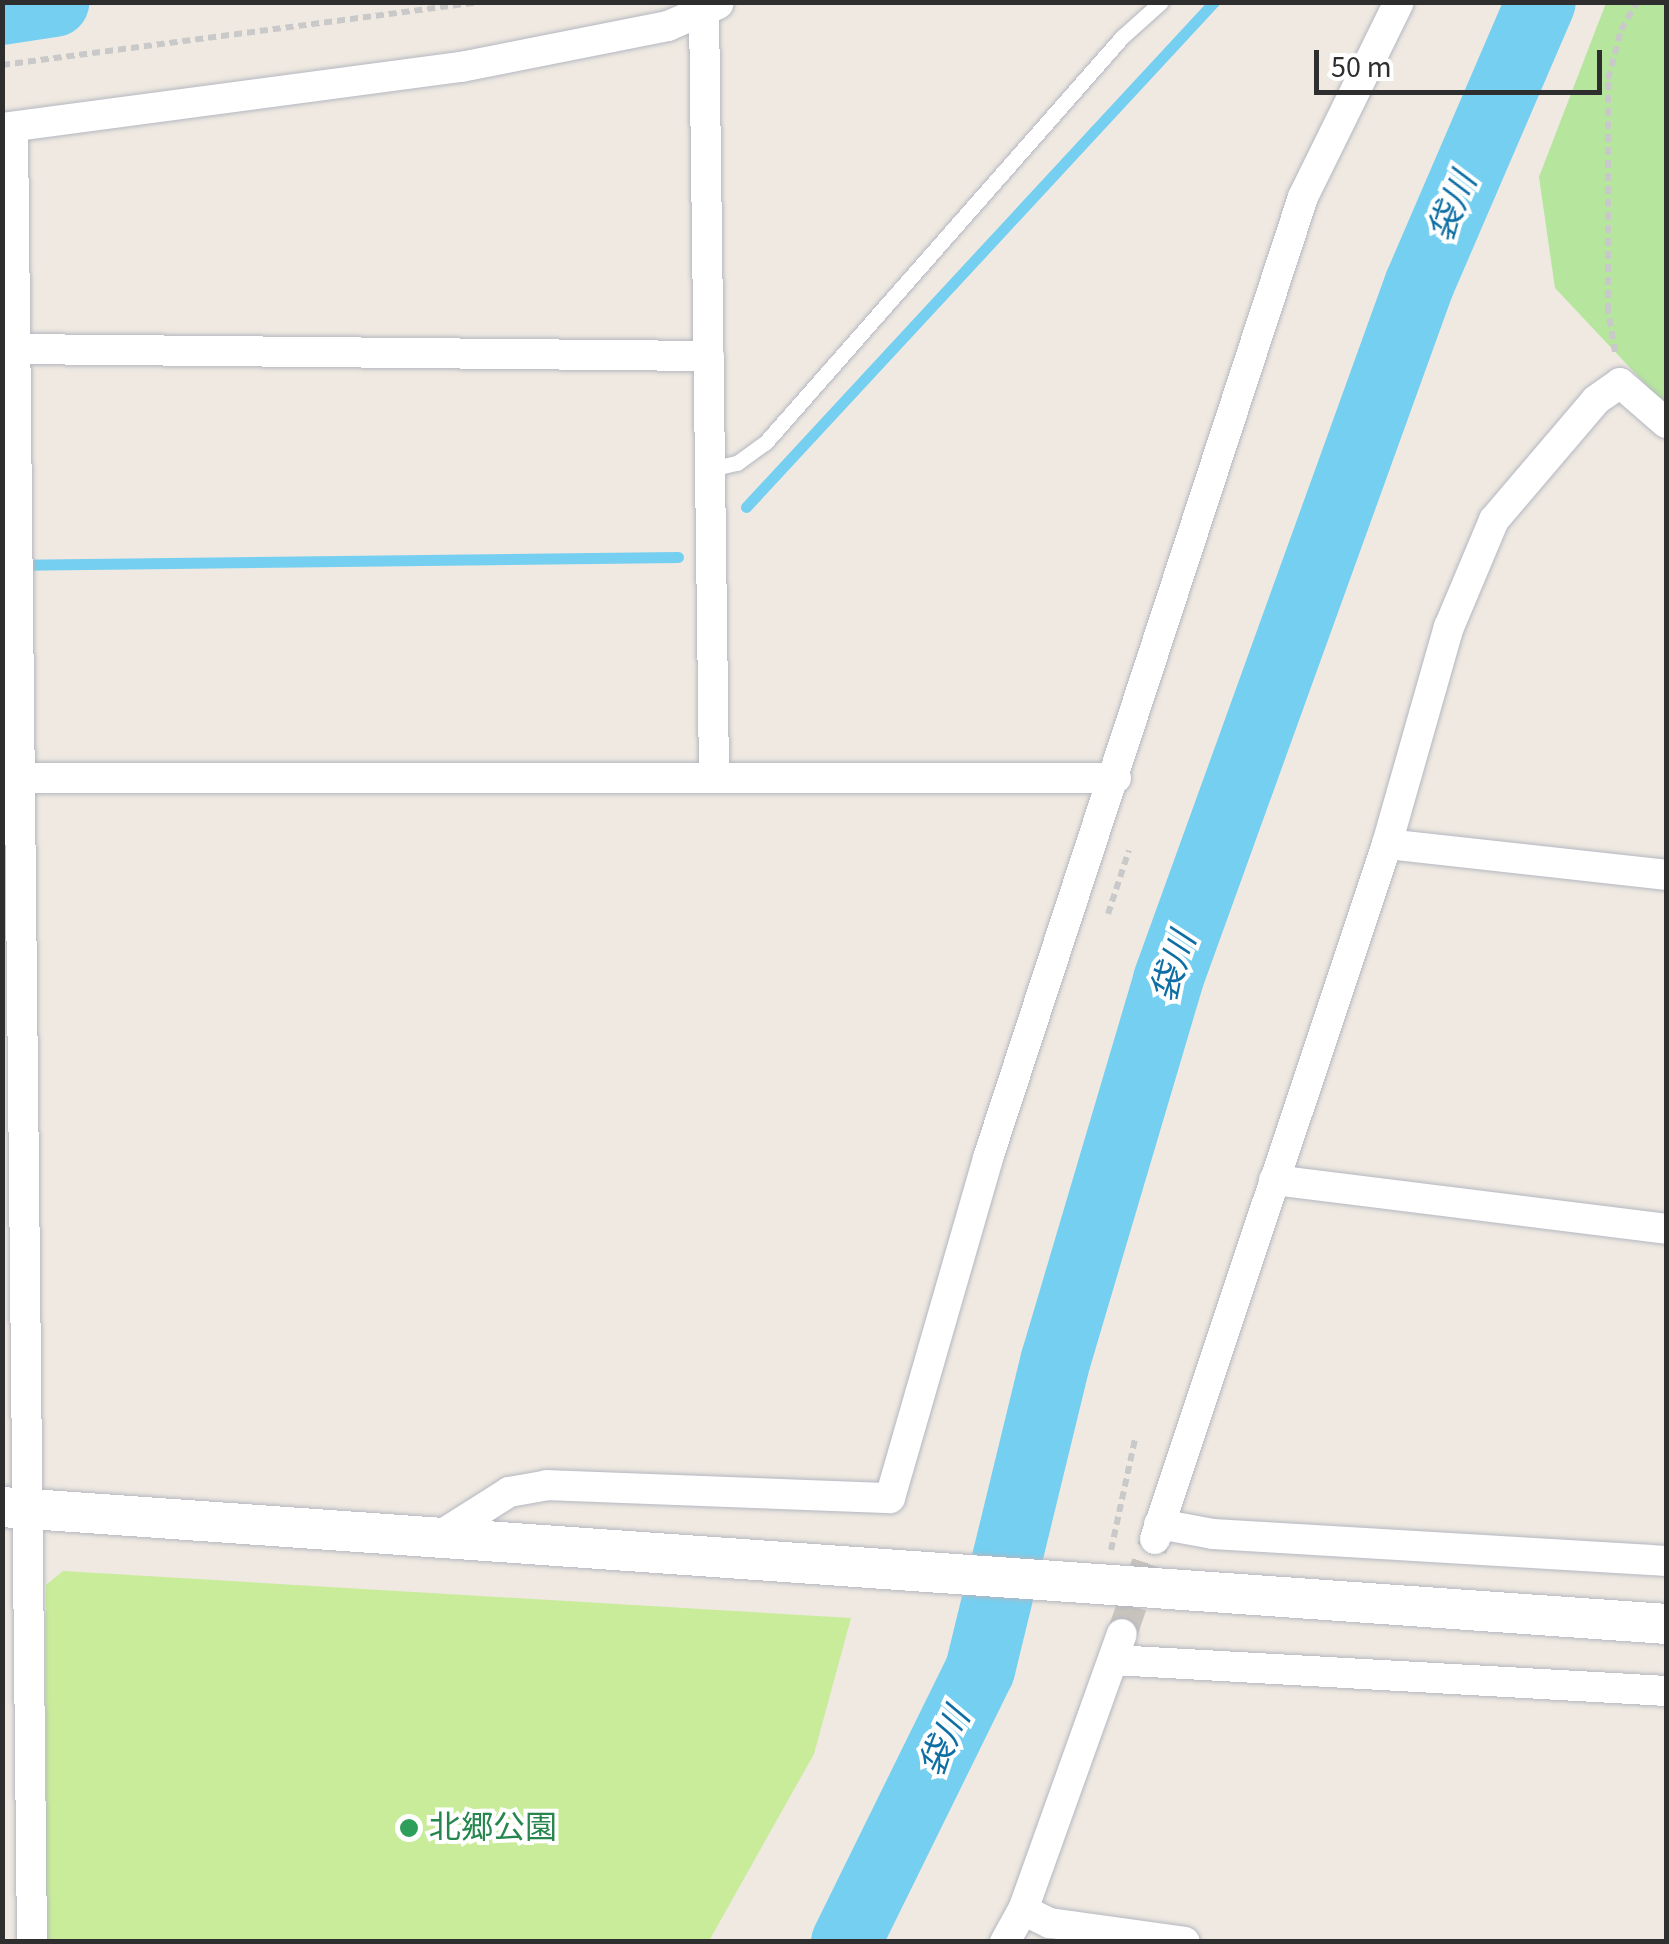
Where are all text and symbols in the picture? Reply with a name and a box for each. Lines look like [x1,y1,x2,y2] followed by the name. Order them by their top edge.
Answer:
[1319,30,1606,92] scale bar
[1331,46,1392,89] text: 50 m
[1420,167,1486,247] water label: 袋川
[1143,927,1205,1007] water label: 袋川
[911,1701,979,1783] water label: 袋川
[429,1809,557,1847] place label: 北郷公園
[398,1817,420,1839] marker: 北郷公園

